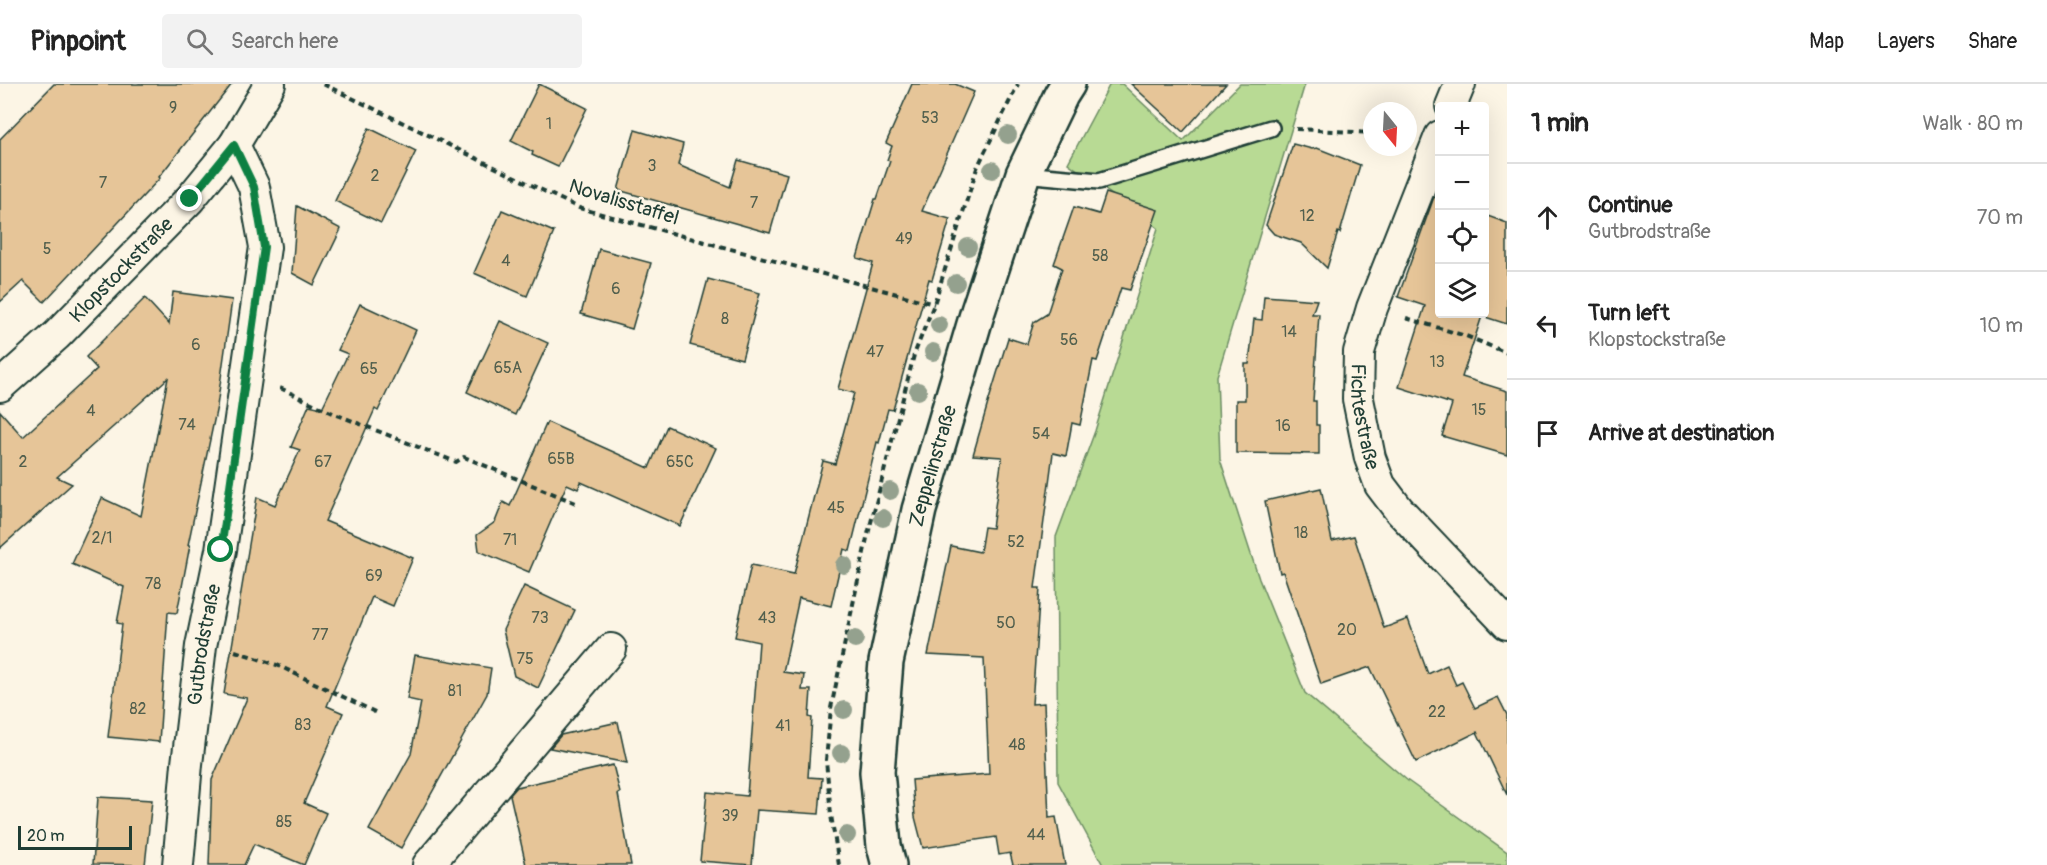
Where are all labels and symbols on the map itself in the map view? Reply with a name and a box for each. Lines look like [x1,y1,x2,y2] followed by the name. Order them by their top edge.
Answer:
[169,98,177,118] house number: 9
[1363,102,1417,156] north arrow
[921,108,939,128] house number: 53
[546,114,552,134] house number: 1
[648,156,657,176] house number: 3
[371,166,380,186] house number: 2
[99,173,108,193] house number: 7
[566,173,682,231] street label: Novalisstaffel
[176,185,202,211] route end
[750,193,759,213] house number: 7
[1299,206,1315,226] house number: 12
[64,211,178,328] street label: Klopstockstraße
[895,229,913,249] house number: 49
[43,239,51,259] house number: 5
[1092,246,1108,266] house number: 58
[501,251,511,271] house number: 4
[611,279,621,299] house number: 6
[721,309,729,329] house number: 8
[1281,322,1297,342] house number: 14
[1060,330,1078,350] house number: 56
[191,335,201,355] house number: 6
[866,342,884,362] house number: 47
[1429,352,1445,372] house number: 13
[494,358,522,378] house number: 65A
[360,359,378,379] house number: 65
[1345,363,1386,473] street label: Fichtestraße
[1472,400,1486,420] house number: 15
[86,401,96,421] house number: 4
[903,402,962,529] street label: Zeppelinstraße
[178,415,196,435] house number: 74
[1275,416,1291,436] house number: 16
[1032,424,1050,444] house number: 54
[547,449,575,469] house number: 65B
[19,452,28,472] house number: 2
[314,452,332,472] house number: 67
[666,452,694,472] house number: 65C
[827,498,845,518] house number: 45
[1294,523,1308,543] house number: 18
[92,528,112,548] house number: 2/1
[503,530,517,550] house number: 71
[1007,532,1025,552] house number: 52
[207,536,233,562] route start
[365,566,383,586] house number: 69
[145,574,161,594] house number: 78
[182,581,226,707] street label: Gutbrodstraße
[531,608,549,628] house number: 73
[758,608,776,628] house number: 43
[996,613,1016,633] house number: 50
[1337,620,1357,640] house number: 20
[312,625,329,645] house number: 77
[516,649,534,669] house number: 75
[448,681,462,701] house number: 81
[129,699,147,719] house number: 82
[1428,702,1446,722] house number: 22
[295,715,312,735] house number: 83
[775,716,791,736] house number: 41
[1008,735,1026,755] house number: 48
[721,806,739,826] house number: 39
[276,812,292,832] house number: 85
[18,823,132,850] scale bar
[1027,825,1045,845] house number: 44

